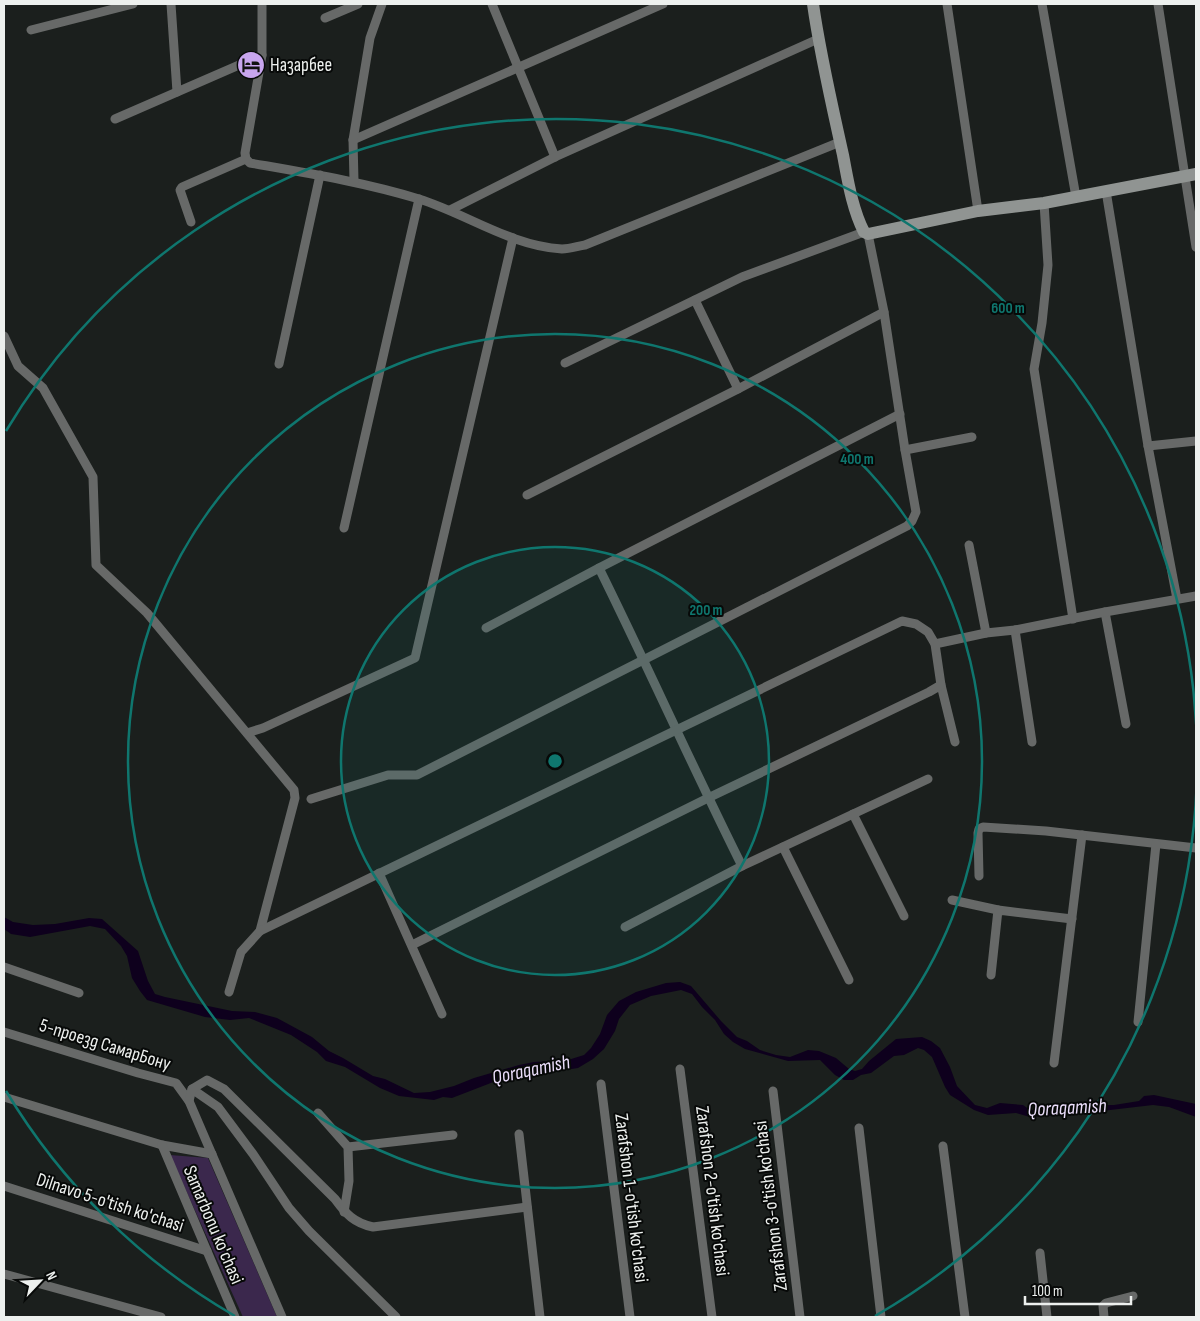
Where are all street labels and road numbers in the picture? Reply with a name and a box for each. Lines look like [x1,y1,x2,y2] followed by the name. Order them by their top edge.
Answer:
[37,1014,174,1076] street label: 5-проезд СамарБону
[690,1105,734,1277] street label: Zarafshon 2-o'tish ko'chasi
[609,1112,653,1284] street label: Zarafshon 1-o'tish ko'chasi
[749,1120,793,1292] street label: Zarafshon 3-o'tish ko'chasi
[178,1162,248,1288] street label: Samarbonu ko'chasi
[33,1168,187,1238] street label: Dilnavo 5-o'tish ko'chasi

